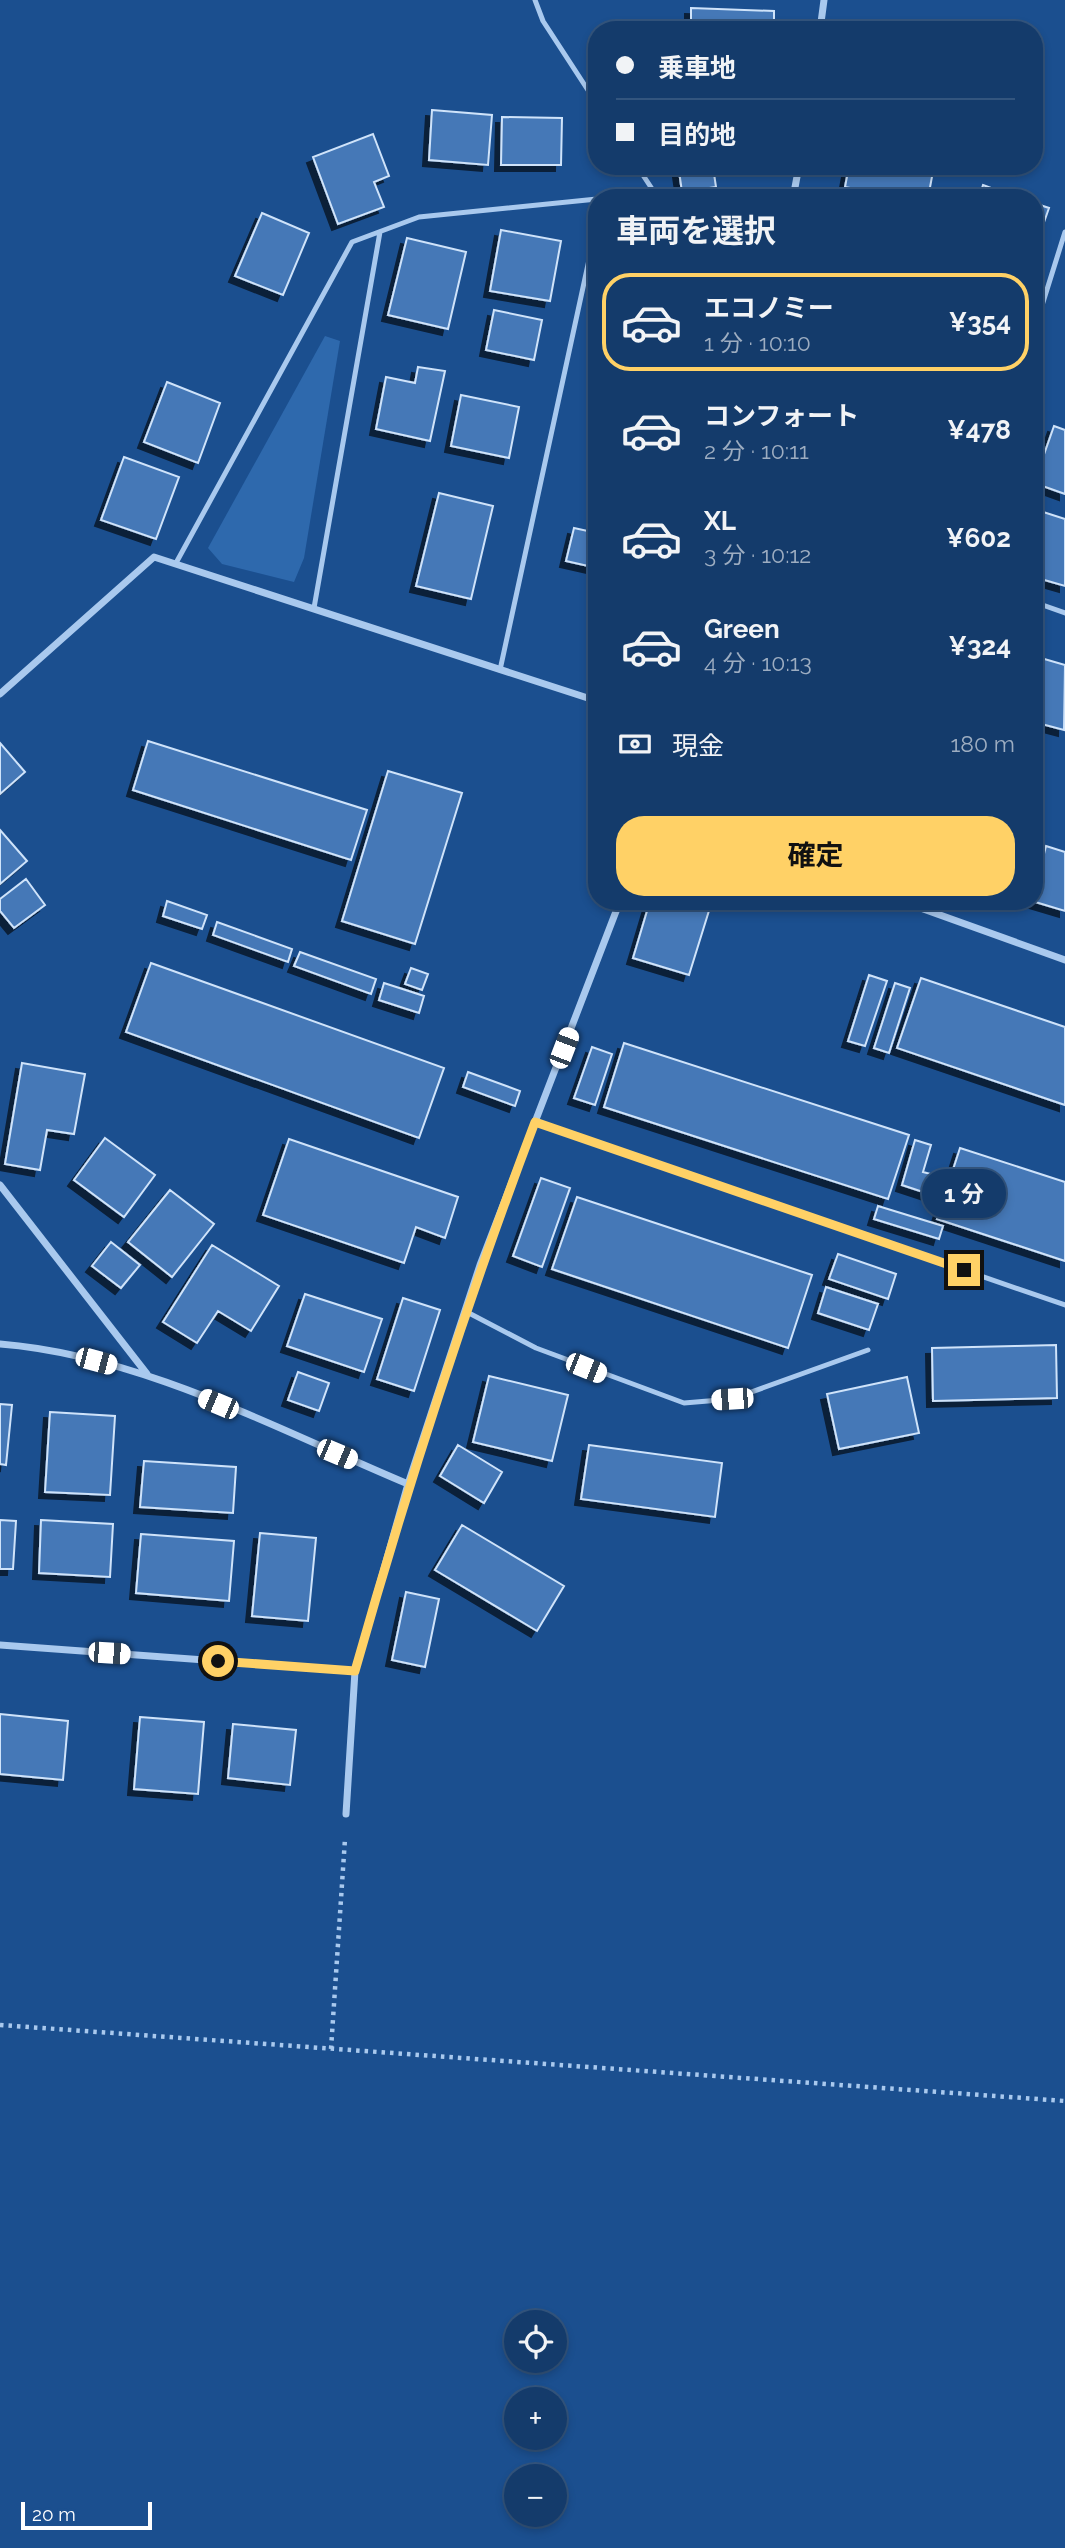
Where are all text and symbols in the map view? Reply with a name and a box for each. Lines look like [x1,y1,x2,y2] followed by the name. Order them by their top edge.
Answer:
[658,53,736,83] text: 乗車地
[658,120,736,150] text: 目的地
[616,212,776,249] text: 車両を選択
[620,291,683,354] icon: car
[704,293,834,323] text: エコノミー
[949,307,1011,337] text: ¥354
[704,329,811,356] text: 1 分 · 10:10
[620,399,683,462] icon: car
[704,401,859,431] text: コンフォート
[947,415,1011,445] text: ¥478
[704,437,809,464] text: 2 分 · 10:11
[704,506,736,536] text: XL
[620,507,683,570] icon: car
[946,523,1011,553] text: ¥602
[704,541,811,568] text: 3 分 · 10:12
[704,614,780,644] text: Green
[620,615,683,678] icon: car
[948,631,1011,661] text: ¥324
[704,649,812,676] text: 4 分 · 10:13
[616,725,654,763] icon: cash
[950,730,1015,757] text: 180 m
[672,731,724,761] text: 現金
[616,816,1015,896] button: 確定
[547,1025,582,1071] car
[922,1168,1006,1218] callout: 1 分
[944,1180,984,1207] text: 1 分
[948,1254,980,1286] route end
[73,1345,120,1377] car
[563,1350,610,1386] car
[195,1386,242,1422] car
[711,1387,754,1411] car
[314,1436,361,1472] car
[88,1641,131,1665] car
[202,1645,234,1677] route start
[504,2310,567,2527] map controls
[504,2310,567,2373] button: locate
[504,2387,567,2450] button: +
[504,2464,567,2527] button: −
[21,2499,152,2531] scale bar
[32,2503,76,2525] text: 20 m

